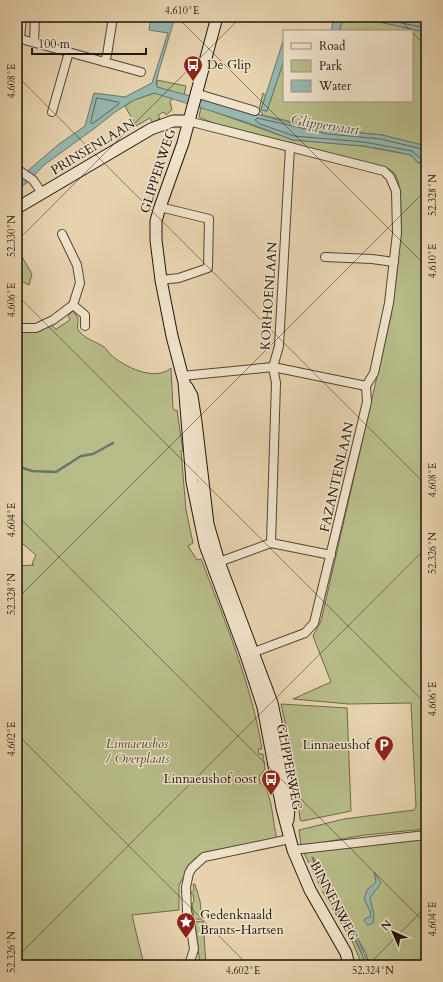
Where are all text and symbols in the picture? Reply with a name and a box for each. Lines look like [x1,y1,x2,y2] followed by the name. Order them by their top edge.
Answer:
[165,4,199,18] text: 4.610°E
[32,30,146,56] scale bar
[283,30,413,102] legend
[38,36,71,52] text: 100 m
[319,38,346,54] text: Road
[182,54,204,82] bus stop icon: De Glip
[207,56,251,74] place label: De Glip
[319,58,343,74] text: Park
[5,64,19,98] text: 4.608°E
[318,78,352,94] text: Water
[290,110,361,140] water label: Glippervaart
[48,115,138,179] street label: PRINSENLAAN
[136,127,180,215] street label: GLIPPERWEG
[426,174,440,216] text: 52.328°N
[5,215,19,257] text: 52.330°N
[256,241,282,351] street label: KORHOENLAAN
[426,244,440,278] text: 4.610°E
[5,283,19,317] text: 4.606°E
[316,420,358,534] street label: FAZANTENLAAN
[426,463,440,497] text: 4.608°E
[5,503,19,537] text: 4.604°E
[426,532,440,574] text: 52.326°N
[5,573,19,615] text: 52.328°N
[426,682,440,716] text: 4.606°E
[5,722,19,756] text: 4.602°E
[272,722,306,812] street label: GLIPPERWEG
[373,734,395,762] parking icon: Linnaeushof
[105,735,170,768] park label: Linnaeusbos / Overplaats
[303,736,372,754] place label: Linnaeushof
[260,768,282,796] bus stop icon: Linnaeushof oost
[164,770,257,788] place label: Linnaeushof oost
[306,858,362,944] street label: BINNENWEG
[426,902,440,936] text: 4.604°E
[200,906,284,939] place label: Gedenknaald Brants-Hartsen
[175,911,197,939] place icon: Gedenknaald Brants-Hartsen
[373,912,413,952] north arrow
[378,916,395,934] text: N
[5,931,19,973] text: 52.326°N
[226,964,260,978] text: 4.602°E
[352,964,394,978] text: 52.324°N

